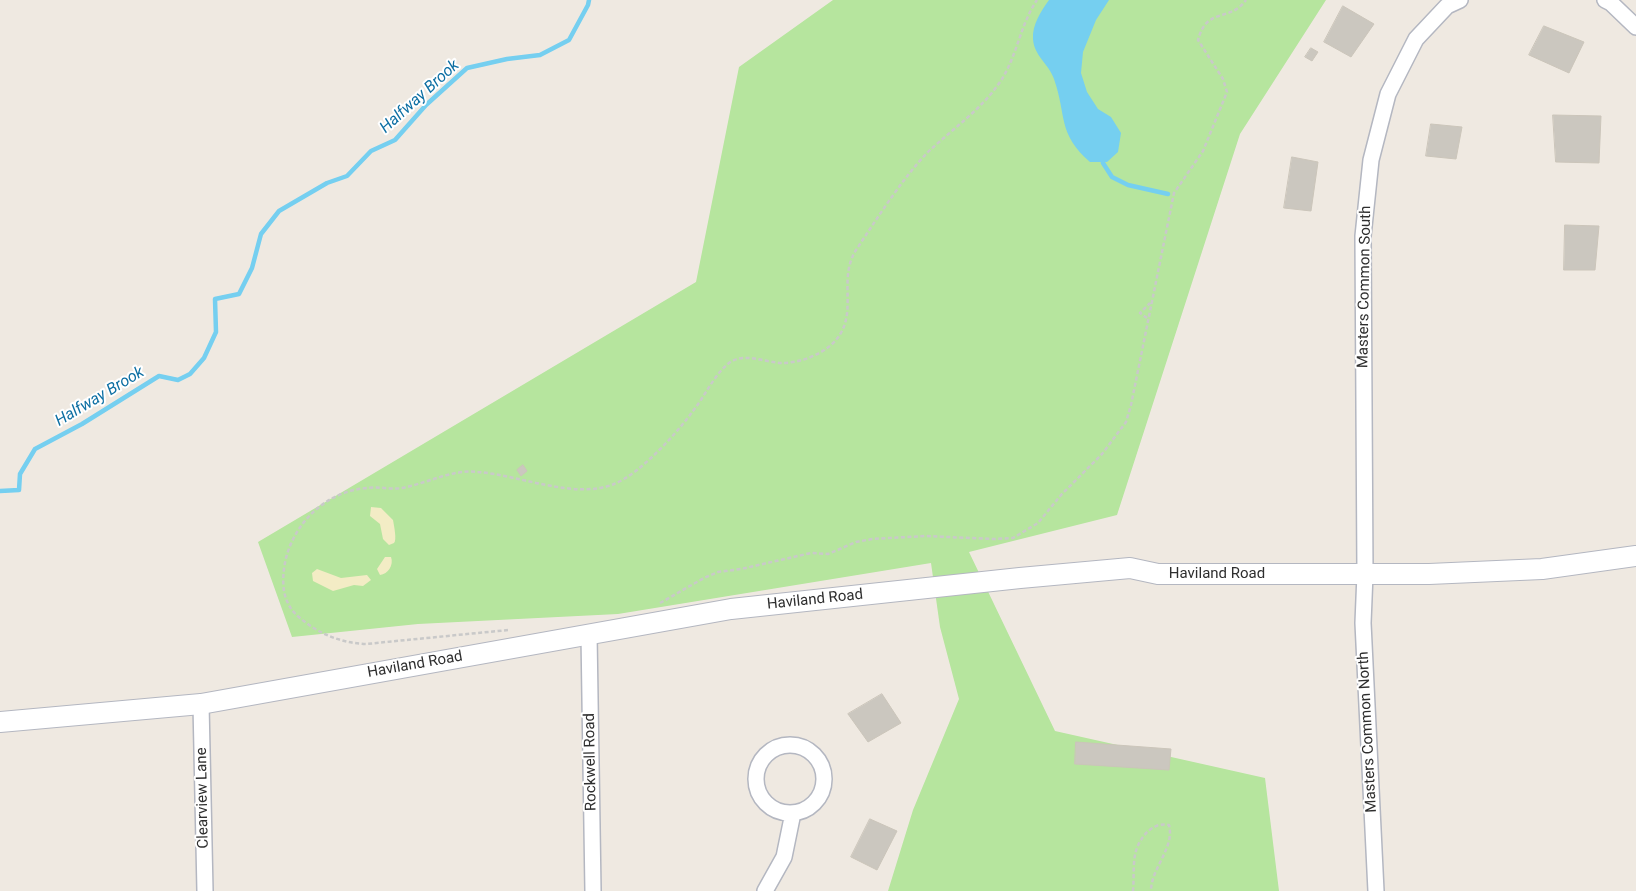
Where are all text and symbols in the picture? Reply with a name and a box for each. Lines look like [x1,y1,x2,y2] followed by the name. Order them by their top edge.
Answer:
[376,56,464,138] water label: Halfway Brook
[1355,206,1375,368] street label: Masters Common South
[52,363,148,431] water label: Halfway Brook
[1169,565,1265,583] street label: Haviland Road
[766,586,864,614] street label: Haviland Road
[366,648,464,682] street label: Haviland Road
[1355,651,1381,813] street label: Masters Common North
[581,713,601,811] street label: Rockwell Road
[193,747,213,849] street label: Clearview Lane

